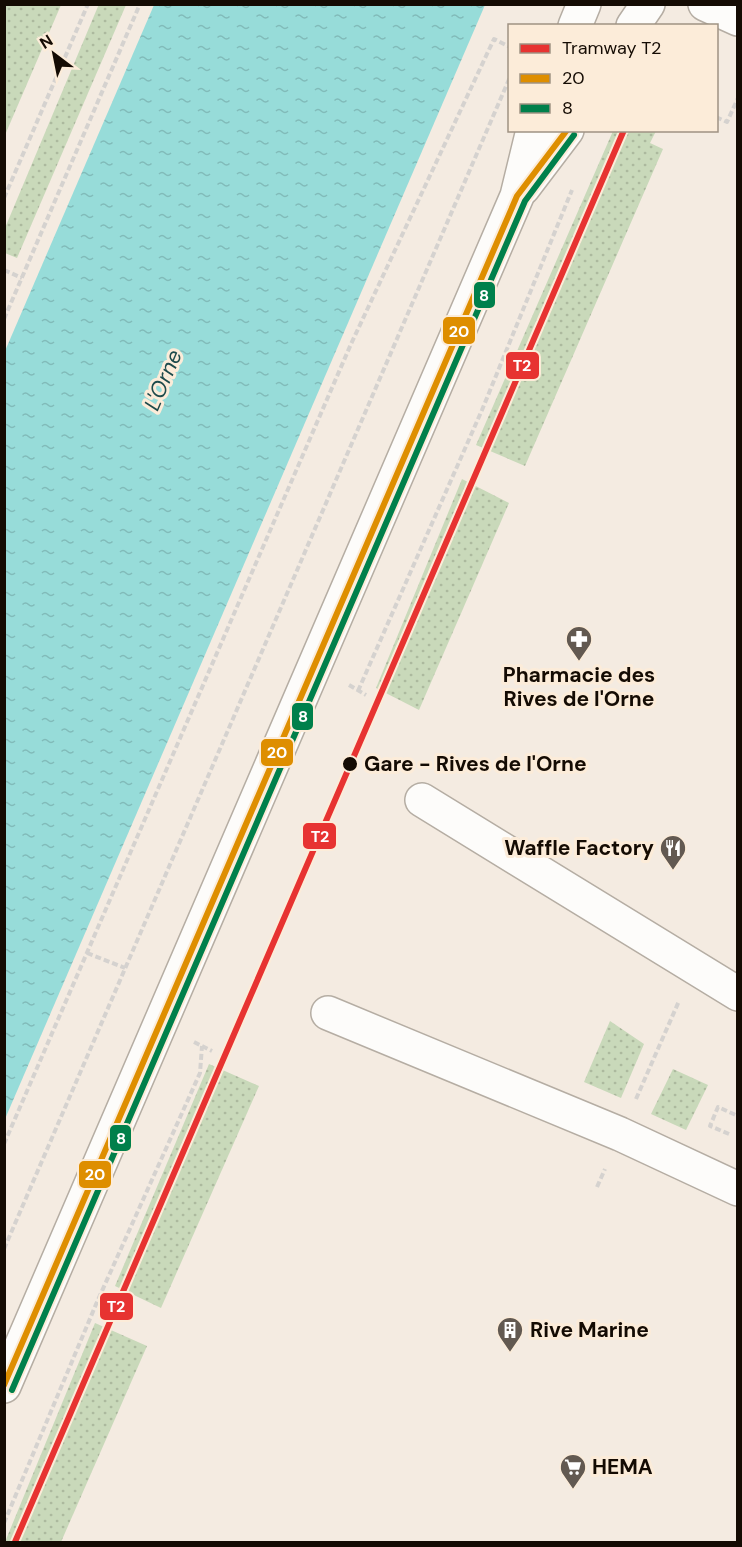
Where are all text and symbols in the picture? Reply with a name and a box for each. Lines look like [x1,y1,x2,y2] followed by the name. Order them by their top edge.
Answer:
[24,24,84,84] north arrow
[508,24,718,132] legend
[36,30,57,54] text: N
[562,36,661,60] text: Tramway T2
[562,66,585,90] text: 20
[562,96,573,120] text: 8
[473,281,496,309] line badge: 8
[479,285,489,306] text: 8
[442,316,476,345] line badge: 20
[449,321,469,342] text: 20
[137,345,189,415] water label: L'Orne
[505,351,540,380] line badge: T2
[513,355,531,376] text: T2
[564,624,594,662] pharmacy icon: Pharmacie des Rives de l'Orne
[503,661,655,713] place label: Pharmacie des Rives de l'Orne
[291,702,314,731] line badge: 8
[298,706,308,727] text: 8
[260,738,294,767] line badge: 20
[267,742,287,763] text: 20
[364,750,587,778] place label: Gare - Rives de l'Orne
[341,755,359,773] marker: Gare - Rives de l'Orne
[302,822,337,850] line badge: T2
[311,826,329,847] text: T2
[658,833,688,871] restaurant icon: Waffle Factory
[504,834,654,862] place label: Waffle Factory
[109,1124,132,1152] line badge: 8
[116,1128,126,1149] text: 8
[78,1160,112,1189] line badge: 20
[85,1164,105,1185] text: 20
[99,1292,134,1321] line badge: T2
[107,1296,125,1317] text: T2
[495,1315,525,1353] building icon: Rive Marine
[530,1316,649,1344] place label: Rive Marine
[558,1452,588,1490] supermarket icon: HEMA
[592,1453,653,1481] place label: HEMA

